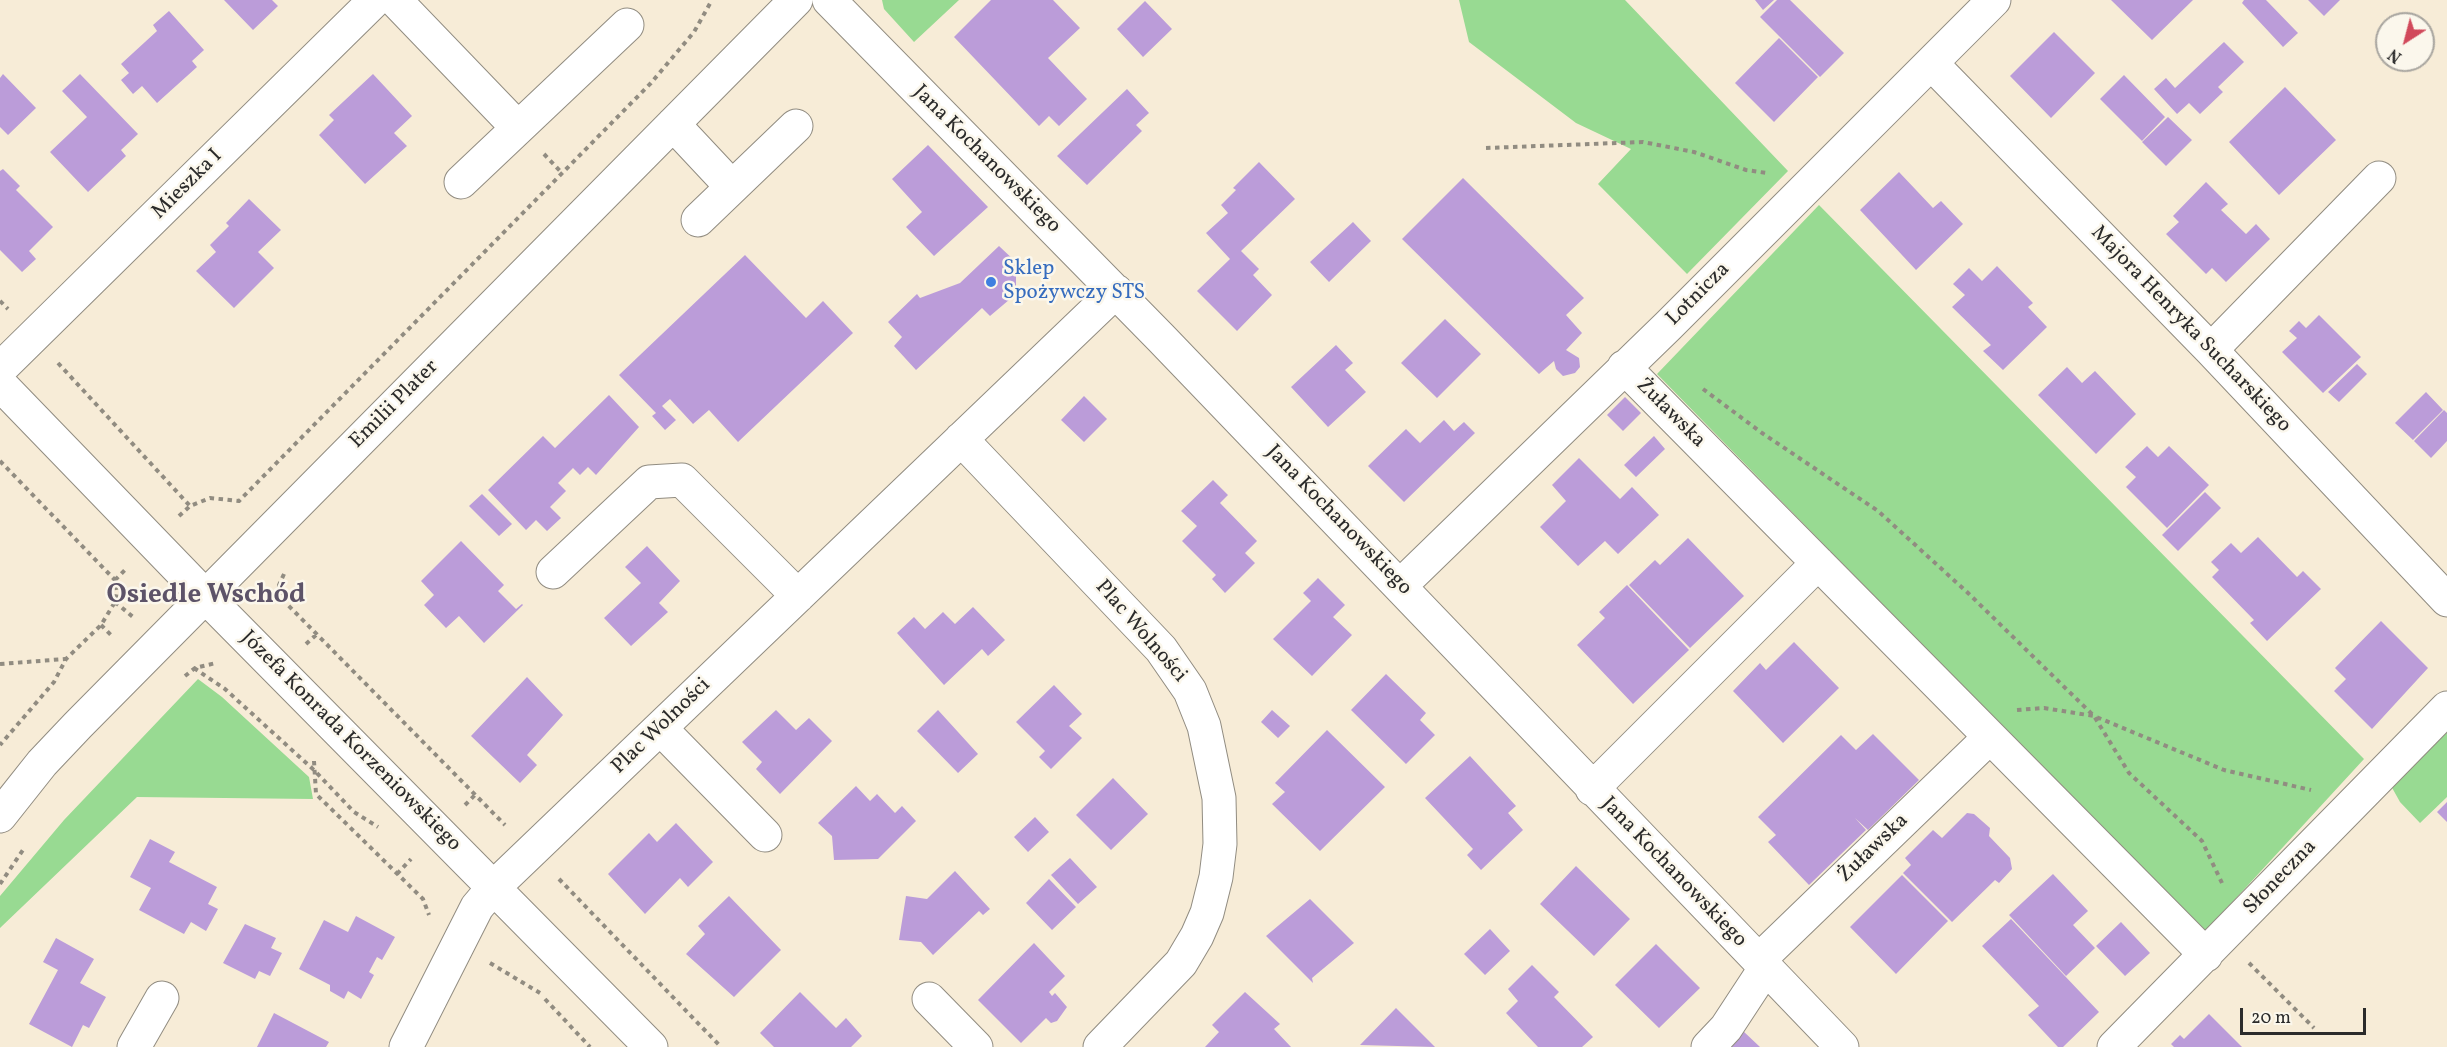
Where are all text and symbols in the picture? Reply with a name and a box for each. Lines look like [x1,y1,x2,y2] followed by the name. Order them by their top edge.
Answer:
[2375,12,2435,72] north arrow
[2384,43,2407,67] text: N
[907,81,1065,239] street label: Jana Kochanowskiego
[148,145,228,225] street label: Mieszka I
[2084,221,2296,439] street label: Majora Henryka Sucharskiego
[1003,257,1145,307] place label: Sklep Spożywczy STS
[1662,258,1736,332] street label: Lotnicza
[984,275,998,289] marker: Sklep Spożywczy STS
[345,355,445,455] street label: Emilii Plater
[1630,374,1710,454] street label: Żuławska
[1260,441,1416,601] street label: Jana Kochanowskiego
[1089,576,1191,688] street label: Plac Wolności
[107,581,305,613] district label: Osiedle Wschód
[234,626,466,858] street label: Józefa Konrada Korzeniowskiego
[607,674,717,780] street label: Plac Wolności
[1595,793,1751,953] street label: Jana Kochanowskiego
[1833,809,1915,889] street label: Żuławska
[2239,835,2323,921] street label: Słoneczna
[2243,996,2369,1034] scale bar
[2251,1006,2291,1031] text: 20 m

